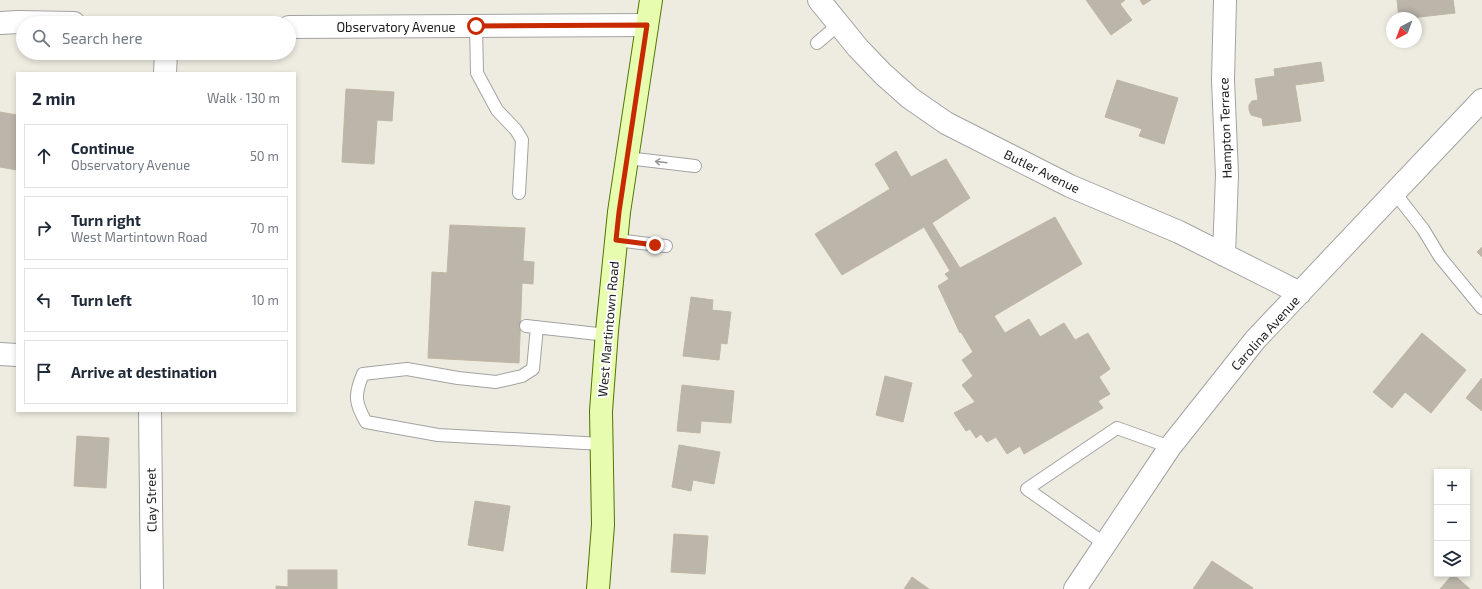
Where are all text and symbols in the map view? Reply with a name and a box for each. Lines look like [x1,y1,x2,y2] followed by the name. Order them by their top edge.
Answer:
[1386,12,1422,48] north arrow
[16,16,296,60] search box
[467,17,485,35] route start
[336,19,456,35] street label: Observatory Avenue
[30,27,52,49] icon: search
[62,29,143,47] text: Search here
[1215,77,1235,179] street label: Hampton Terrace
[32,88,75,108] text: 2 min
[207,90,280,106] text: Walk · 130 m
[71,139,134,157] text: Continue
[33,145,55,167] icon: ahead
[1001,146,1083,196] street label: Butler Avenue
[250,148,279,164] text: 50 m
[71,157,190,173] text: Observatory Avenue
[655,158,668,166] one-way arrow
[71,211,141,229] text: Turn right
[33,217,55,239] icon: right
[250,220,279,236] text: 70 m
[71,229,207,245] text: West Martintown Road
[646,236,664,254] route end
[594,260,622,398] street label: West Martintown Road
[33,289,55,311] icon: left
[71,291,132,309] text: Turn left
[252,292,279,308] text: 10 m
[1227,292,1303,374] street label: Carolina Avenue
[33,361,55,383] icon: arrive
[71,363,217,381] text: Arrive at destination
[142,468,160,532] street label: Clay Street
[1434,469,1470,577] map controls
[1434,469,1470,505] button: +
[1434,505,1470,541] button: −
[1434,541,1470,577] button: layers

